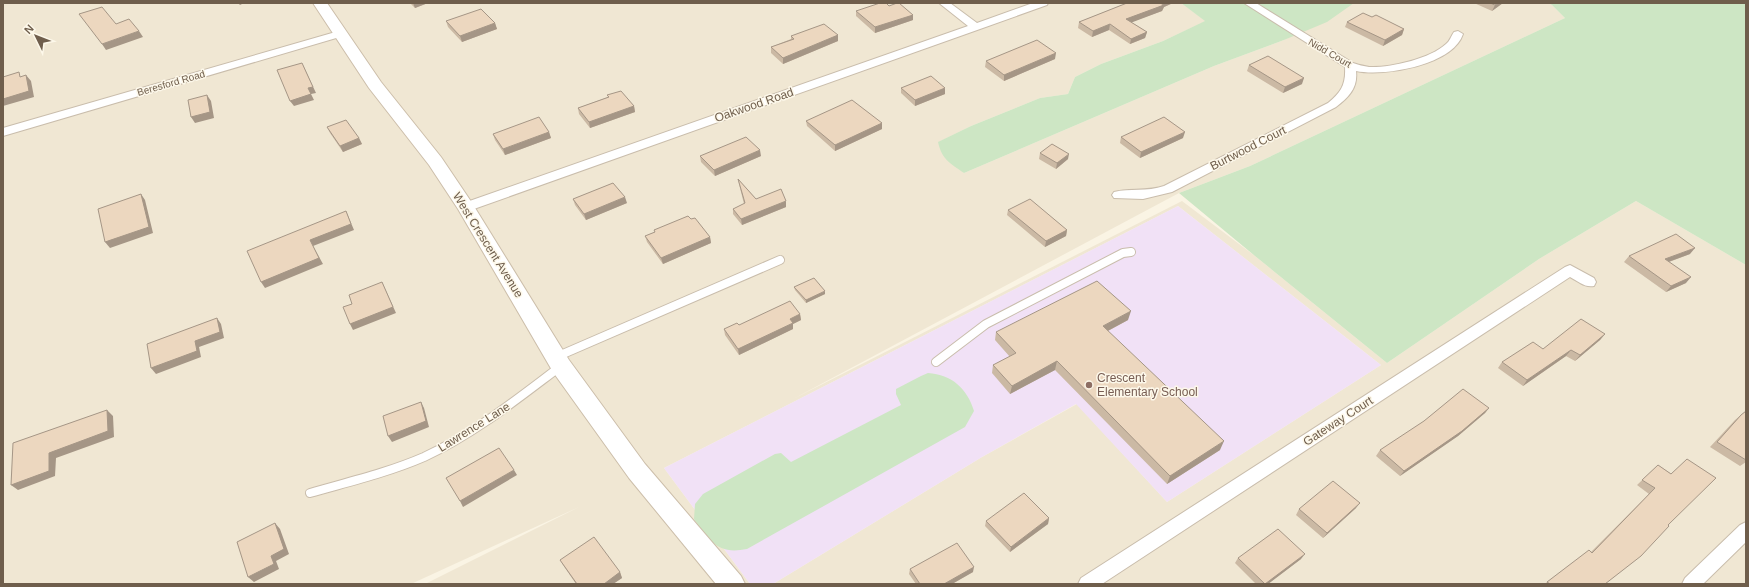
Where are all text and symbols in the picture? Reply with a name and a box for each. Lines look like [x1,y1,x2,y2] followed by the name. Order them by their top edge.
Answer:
[16,16,56,56] north arrow
[22,22,36,36] text: N
[1307,36,1354,70] street label: Nidd Court
[136,68,206,98] street label: Beresford Road
[713,85,795,125] street label: Oakwood Road
[1208,123,1289,173] street label: Burtwood Court
[450,190,526,301] street label: West Crescent Avenue
[1097,371,1198,399] place label: Crescent Elementary School
[1084,380,1094,390] marker: Crescent Elementary School
[1301,393,1376,449] street label: Gateway Court
[435,399,513,455] street label: Lawrence Lane

